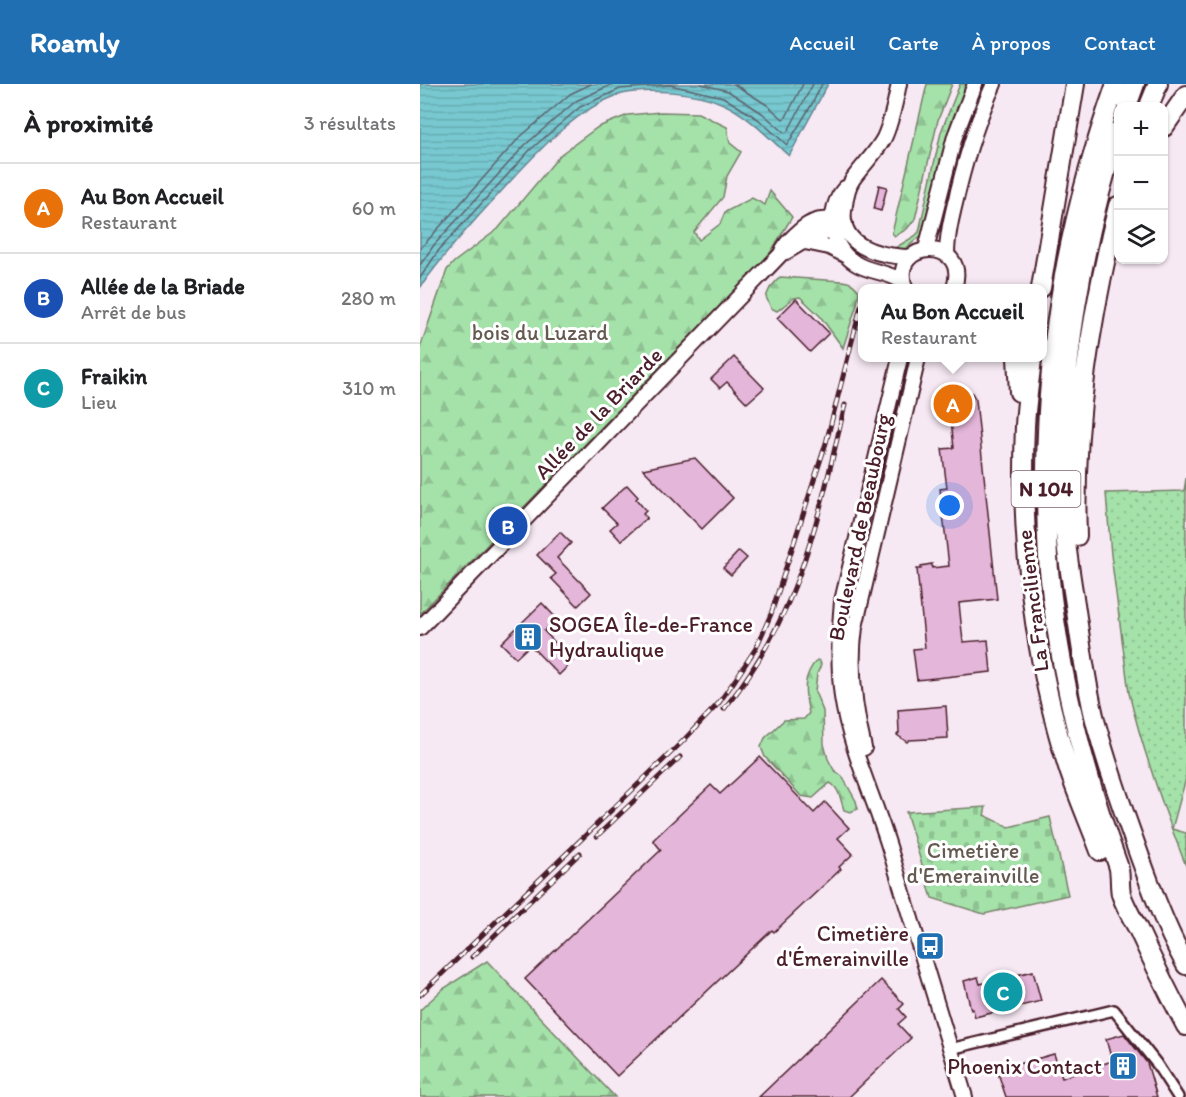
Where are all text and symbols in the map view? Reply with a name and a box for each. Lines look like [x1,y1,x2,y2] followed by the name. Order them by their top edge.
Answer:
[30,25,120,59] text: Roamly
[790,30,855,55] text: Accueil
[888,30,939,55] text: Carte
[972,30,1051,55] text: À propos
[1084,30,1156,55] text: Contact
[1114,102,1168,264] map controls
[1114,102,1168,156] button: +
[24,107,153,139] text: À proximité
[304,111,396,135] text: 3 résultats
[1114,156,1168,210] button: −
[81,183,224,210] text: Au Bon Accueil
[37,196,50,220] text: A
[352,196,396,220] text: 60 m
[81,210,177,234] text: Restaurant
[1114,210,1168,264] button: layers
[81,273,245,300] text: Allée de la Briade
[858,284,1047,362] popup
[37,286,50,310] text: B
[341,286,396,310] text: 280 m
[881,298,1024,325] text: Au Bon Accueil
[81,300,186,324] text: Arrêt de bus
[472,319,608,346] park label: bois du Luzard
[881,325,977,349] text: Restaurant
[529,342,668,485] street label: Allée de la Briarde
[81,363,147,390] text: Fraikin
[37,376,50,400] text: C
[342,376,396,400] text: 310 m
[934,382,972,426] pin: A
[81,390,117,414] text: Lieu
[822,410,897,643] street label: Boulevard de Beaubourg
[1012,471,1080,507] road number: N 104
[935,491,964,520] your location
[488,504,527,548] pin: B
[1010,528,1055,674] street label: La Francilienne
[549,611,753,663] place label: SOGEA Île-de-France Hydraulique
[512,621,544,653] building icon: SOGEA Île-de-France Hydraulique
[907,837,1039,889] park label: Cimetière d'Emerainville
[776,920,909,972] place label: Cimetière d'Émerainville
[914,930,946,962] bus stop icon: Cimetière d'Émerainville
[984,970,1022,1014] pin: C
[1107,1050,1139,1082] building icon: Phoenix Contact
[947,1053,1102,1080] place label: Phoenix Contact

